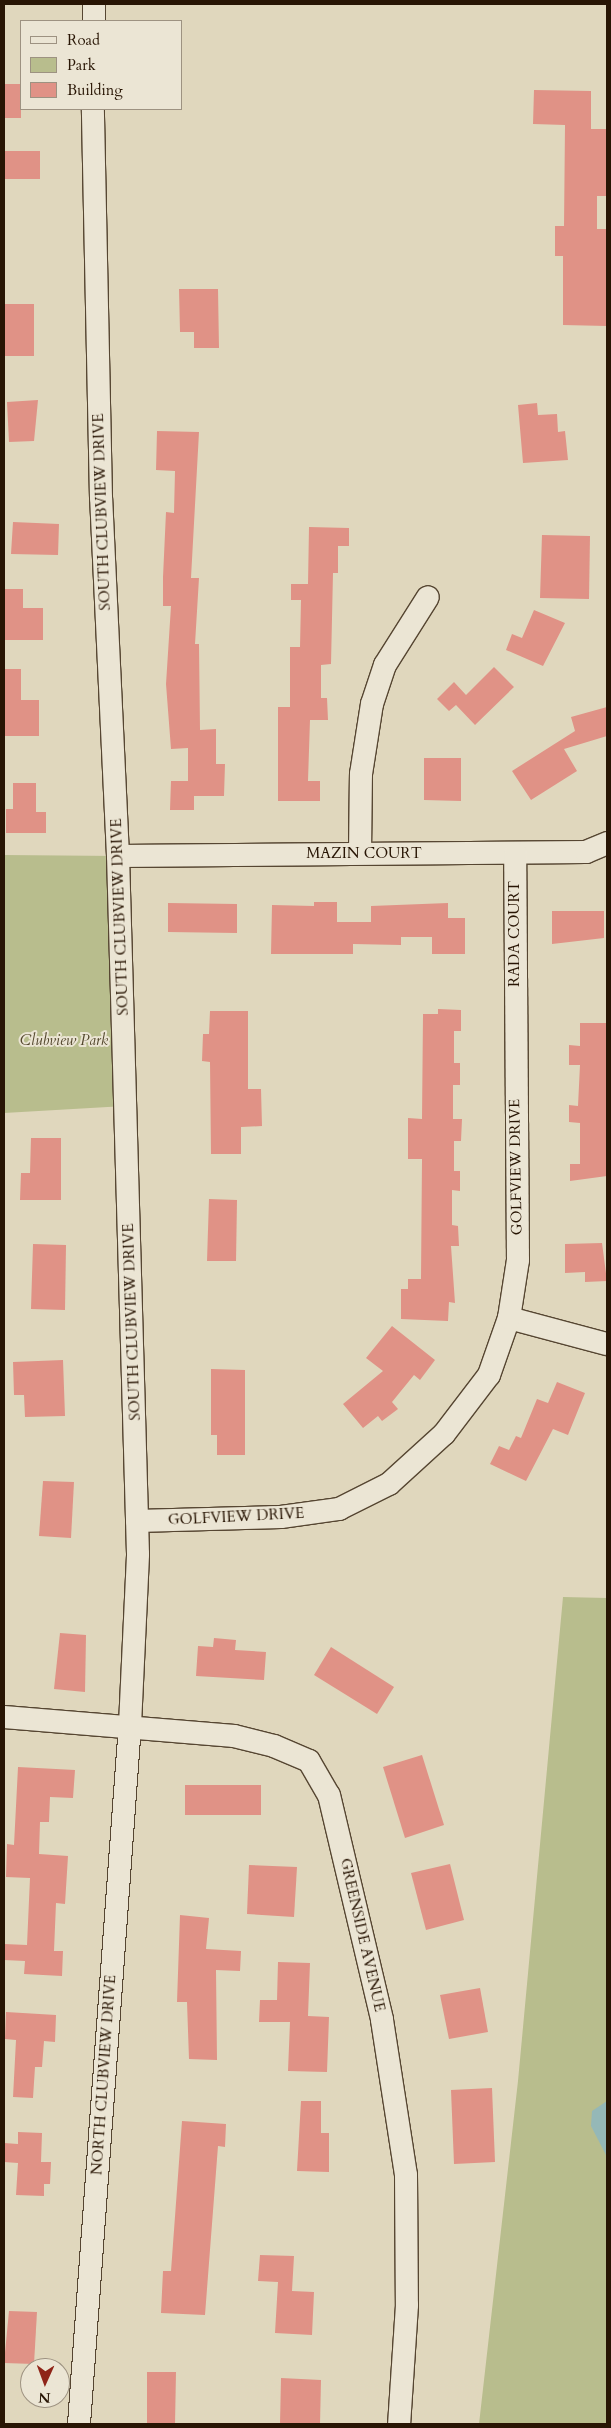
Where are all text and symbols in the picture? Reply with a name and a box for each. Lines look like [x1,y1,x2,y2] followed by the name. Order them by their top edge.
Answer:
[20,20,182,110] legend
[67,30,100,50] text: Road
[67,55,96,75] text: Park
[67,80,123,100] text: Building
[90,413,114,611] street label: SOUTH CLUBVIEW DRIVE
[108,818,132,1016] street label: SOUTH CLUBVIEW DRIVE
[306,845,422,863] street label: MAZIN COURT
[506,881,524,987] street label: RADA COURT
[20,1032,108,1050] park label: Clubview Park
[506,1099,526,1235] street label: GOLFVIEW DRIVE
[120,1223,144,1421] street label: SOUTH CLUBVIEW DRIVE
[167,1504,305,1530] street label: GOLFVIEW DRIVE
[336,1857,388,2013] street label: GREENSIDE AVENUE
[88,1974,120,2176] street label: NORTH CLUBVIEW DRIVE
[20,2358,70,2408] north arrow
[38,2388,51,2407] text: N

